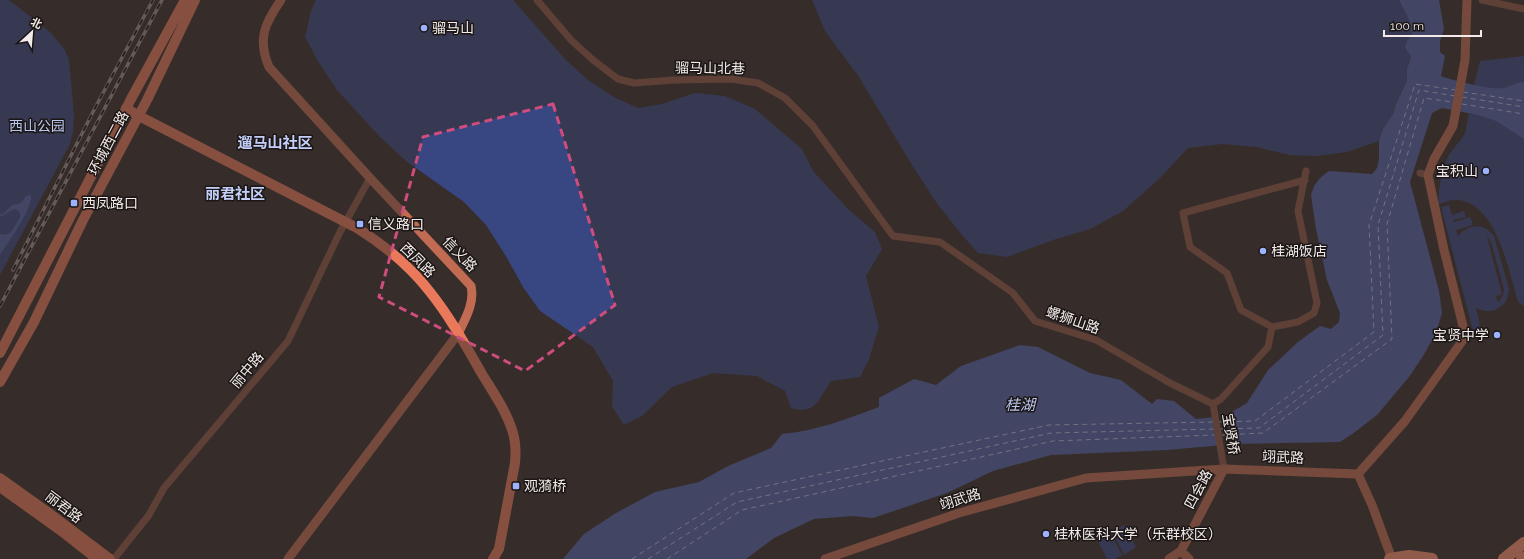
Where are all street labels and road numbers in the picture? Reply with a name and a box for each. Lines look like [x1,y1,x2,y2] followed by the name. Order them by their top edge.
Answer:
[675,59,745,77] street label: 骝马山北巷
[85,108,131,178] street label: 环城西二路
[440,233,480,275] street label: 信义路
[397,239,439,281] street label: 西凤路
[1044,303,1102,337] street label: 螺狮山路
[227,349,267,391] street label: 丽中路
[1219,412,1243,456] street label: 宝贤桥
[1262,448,1304,466] street label: 翊武路
[1181,467,1215,511] street label: 四会路
[938,485,982,513] street label: 翊武路
[42,488,86,526] street label: 丽君路

